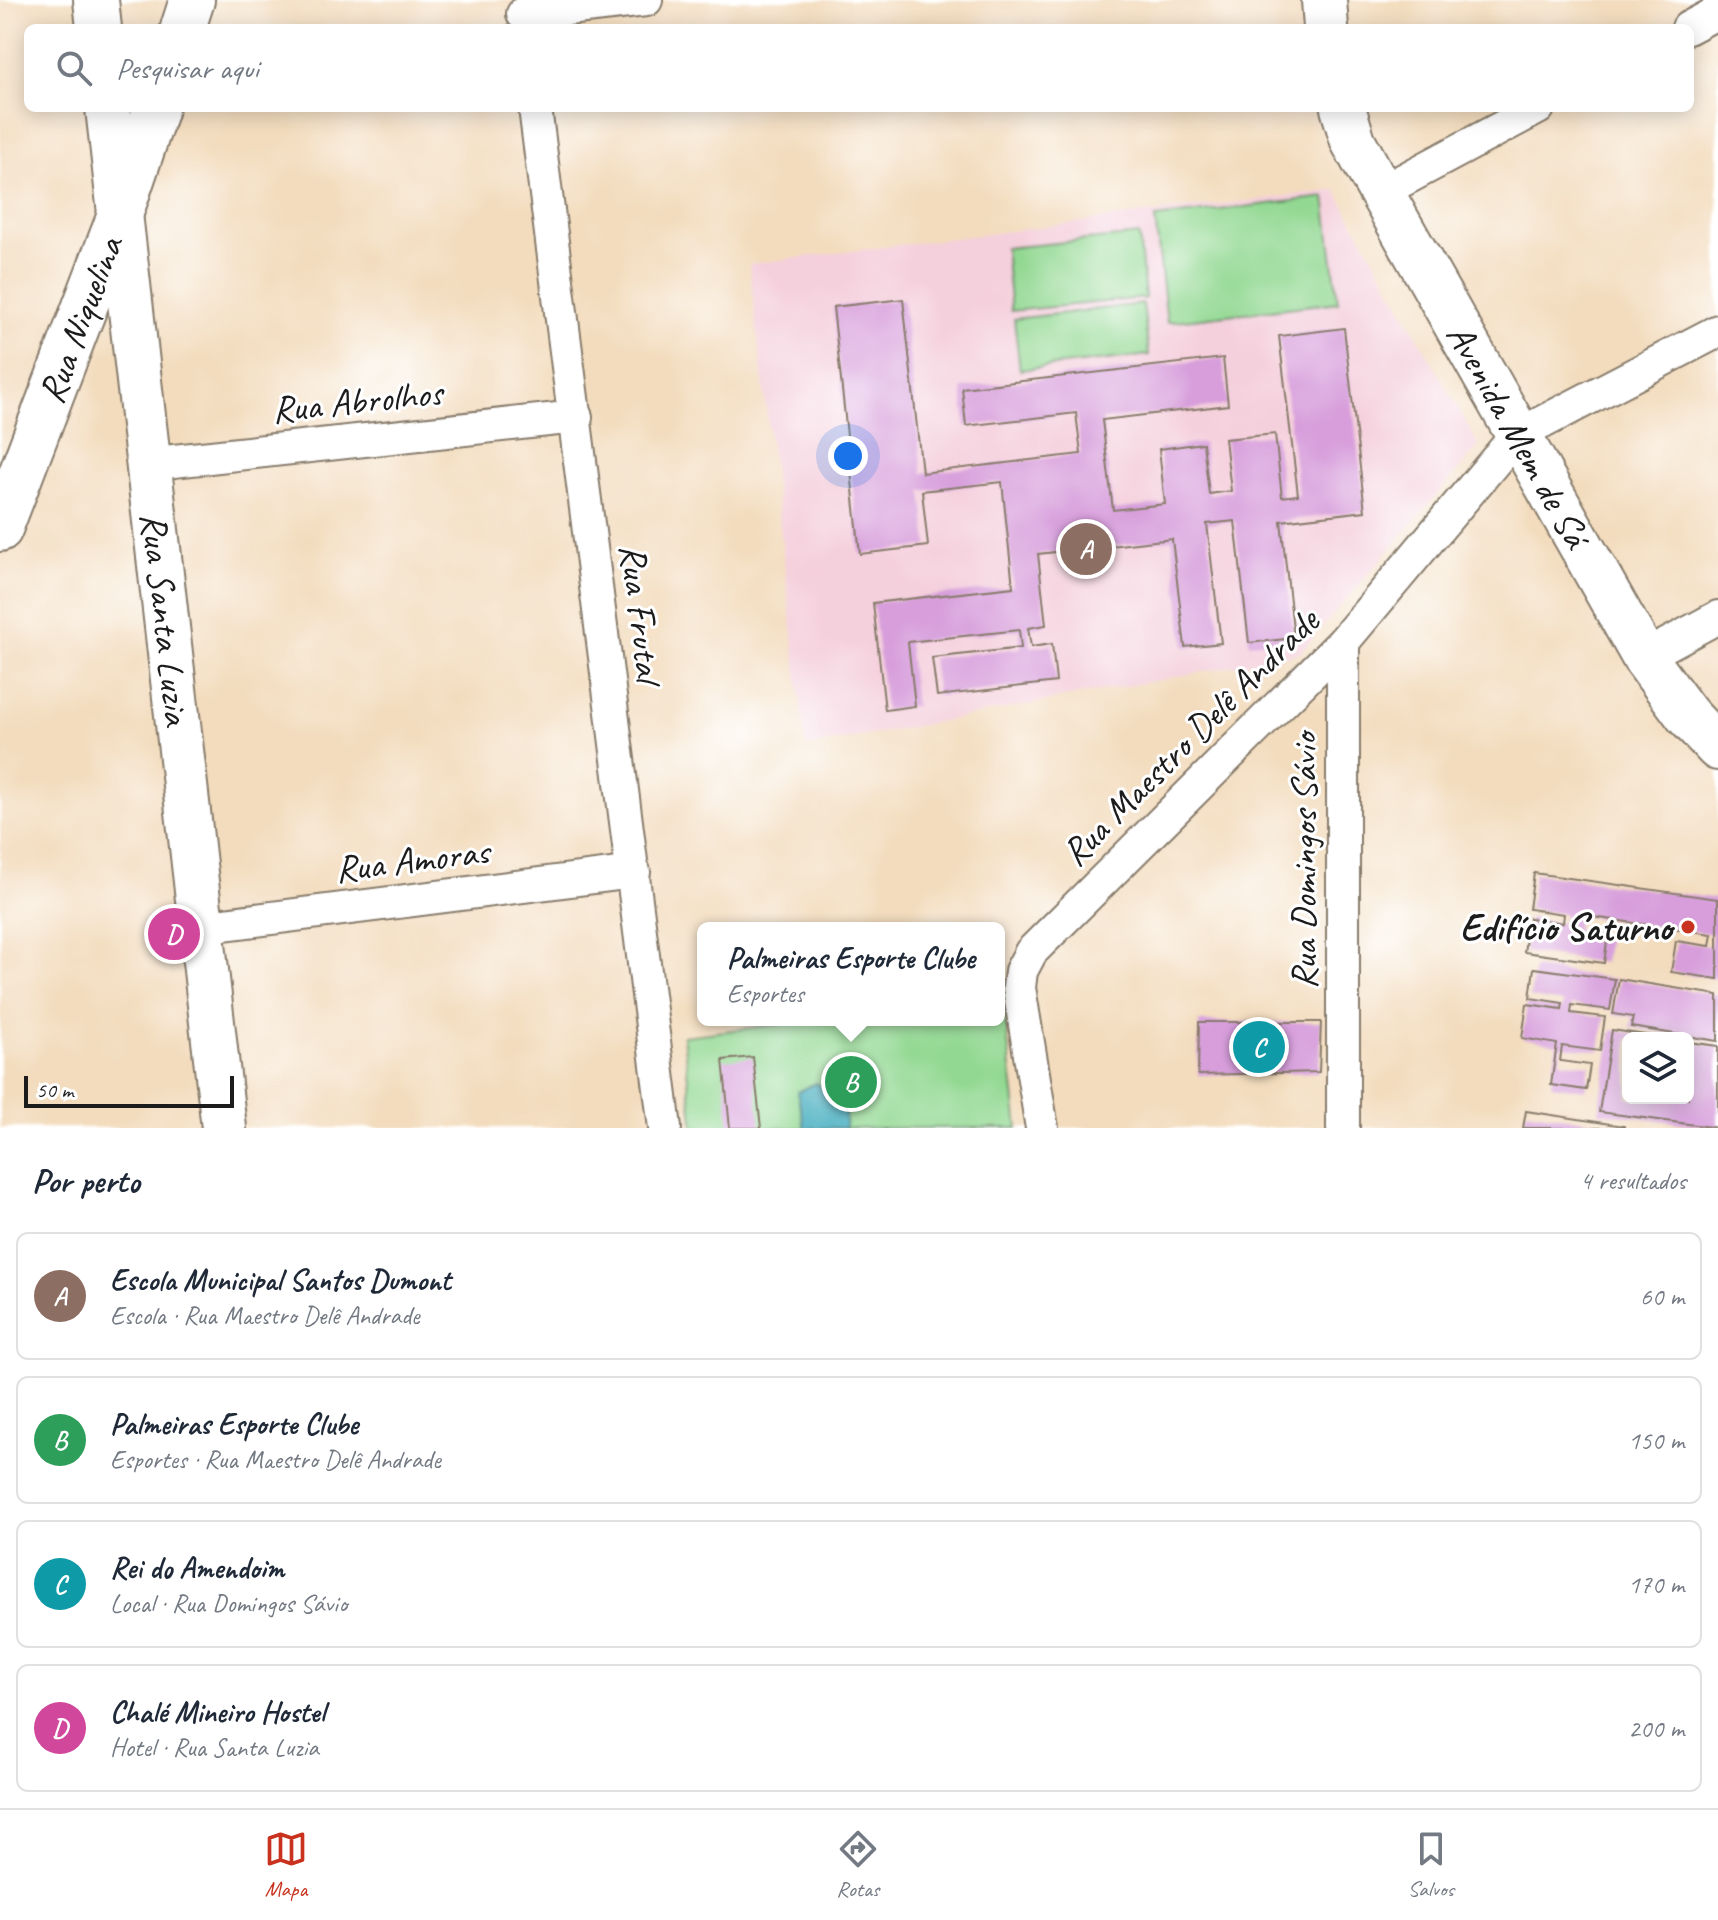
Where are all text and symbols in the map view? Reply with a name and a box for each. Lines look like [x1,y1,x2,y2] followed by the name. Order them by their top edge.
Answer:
[24,24,1694,112] search box
[52,46,96,90] icon: search
[116,49,259,87] text: Pesquisar aqui
[27,228,134,409] street label: Rua Niquelina
[1437,315,1602,558] street label: Avenida Mem de Sá
[270,368,447,433] street label: Rua Abrolhos
[828,436,868,476] your location
[131,510,202,730] street label: Rua Santa Luzia
[1060,519,1112,579] pin: A
[609,541,674,691] street label: Rua Frutal
[1051,596,1331,876] street label: Rua Maestro Delê Andrade
[1280,729,1327,989] street label: Rua Domingos Sávio
[332,827,495,893] street label: Rua Amoras
[148,904,200,964] pin: D
[1460,904,1675,951] place label: Edifício Saturno
[1679,918,1697,936] marker: Edifício Saturno
[697,922,1005,1026] popup
[727,939,975,977] text: Palmeiras Esporte Clube
[727,977,804,1010] text: Esportes
[1233,1017,1285,1077] pin: C
[1622,1032,1694,1104] map controls
[1622,1032,1694,1104] button: layers
[825,1052,877,1112] pin: B
[24,1072,234,1108] scale bar
[36,1076,73,1104] text: 50 m
[32,1159,140,1202] text: Por perto
[1580,1164,1686,1197] text: 4 resultados
[110,1261,451,1299] text: Escola Municipal Santos Dumont
[53,1280,67,1313] text: A
[1640,1280,1684,1313] text: 60 m
[110,1299,420,1332] text: Escola · Rua Maestro Delê Andrade
[110,1405,358,1443] text: Palmeiras Esporte Clube
[53,1424,67,1457] text: B
[1628,1424,1684,1457] text: 150 m
[110,1443,441,1476] text: Esportes · Rua Maestro Delê Andrade
[110,1549,284,1587] text: Rei do Amendoim
[54,1568,66,1601] text: C
[1628,1568,1684,1601] text: 170 m
[110,1587,347,1620] text: Local · Rua Domingos Sávio
[110,1693,325,1731] text: Chalé Mineiro Hostel
[52,1712,68,1745] text: D
[1628,1712,1684,1745] text: 200 m
[110,1731,319,1764] text: Hotel · Rua Santa Luzia
[264,1827,308,1903] tab: Mapa
[836,1827,880,1903] tab: Rotas
[1408,1827,1454,1903] tab: Salvos

